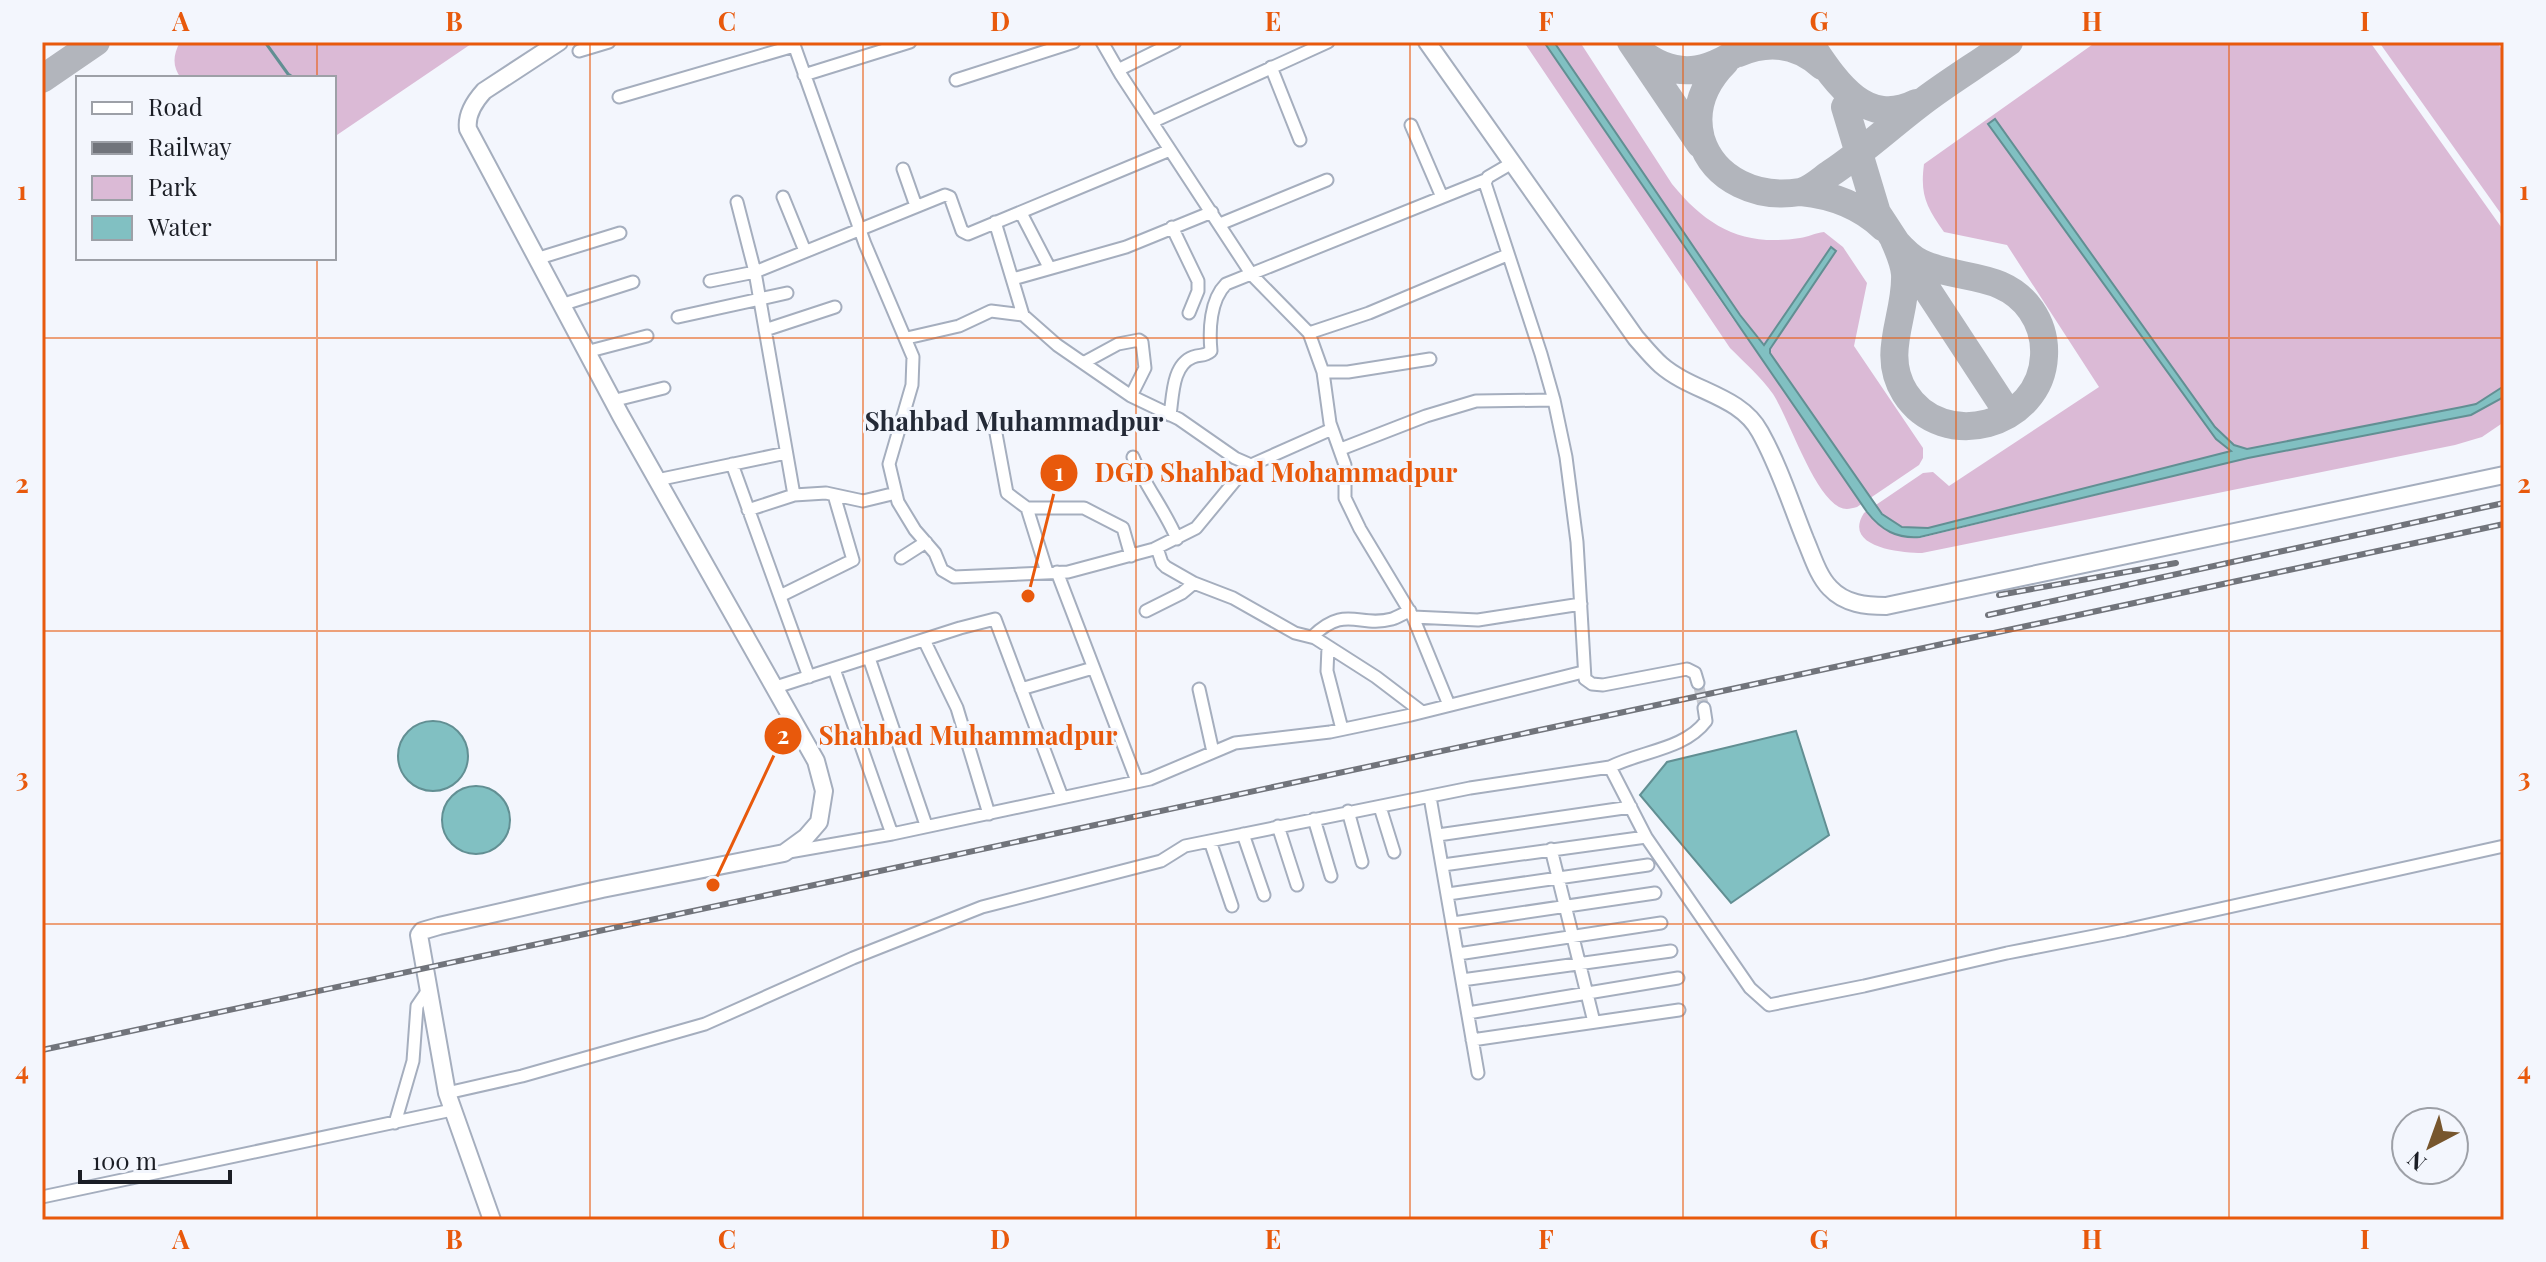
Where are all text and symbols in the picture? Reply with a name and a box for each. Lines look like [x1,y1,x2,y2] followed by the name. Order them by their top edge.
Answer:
[171,3,190,38] text: A
[445,3,463,38] text: B
[718,3,736,38] text: C
[990,3,1010,38] text: D
[1265,3,1281,38] text: E
[1538,3,1554,38] text: F
[1809,3,1829,38] text: G
[2082,3,2102,38] text: H
[2360,3,2370,38] text: I
[76,76,336,260] legend
[148,90,203,122] text: Road
[148,130,232,162] text: Railway
[148,170,198,202] text: Park
[17,172,27,207] text: 1
[2519,172,2529,207] text: 1
[147,210,212,242] text: Water
[865,403,1163,438] district label: Shahbad Muhammadpur
[1039,448,1474,498] callout: DGD Shahbad Mohammadpur
[1095,454,1457,489] text: DGD Shahbad Mohammadpur
[1054,455,1064,487] text: 1
[15,465,29,500] text: 2
[2517,465,2531,500] text: 2
[763,711,1134,761] callout: Shahbad Muhammadpur
[819,717,1117,752] text: Shahbad Muhammadpur
[777,718,789,750] text: 2
[16,759,28,794] text: 3
[2518,759,2530,794] text: 3
[15,1052,29,1087] text: 4
[2517,1052,2531,1087] text: 4
[2390,1106,2470,1186] north arrow
[80,1134,230,1184] scale bar
[92,1144,157,1176] text: 100 m
[2400,1145,2432,1178] text: N
[171,1221,190,1256] text: A
[445,1221,463,1256] text: B
[718,1221,736,1256] text: C
[990,1221,1010,1256] text: D
[1265,1221,1281,1256] text: E
[1538,1221,1554,1256] text: F
[1809,1221,1829,1256] text: G
[2082,1221,2102,1256] text: H
[2360,1221,2370,1256] text: I

